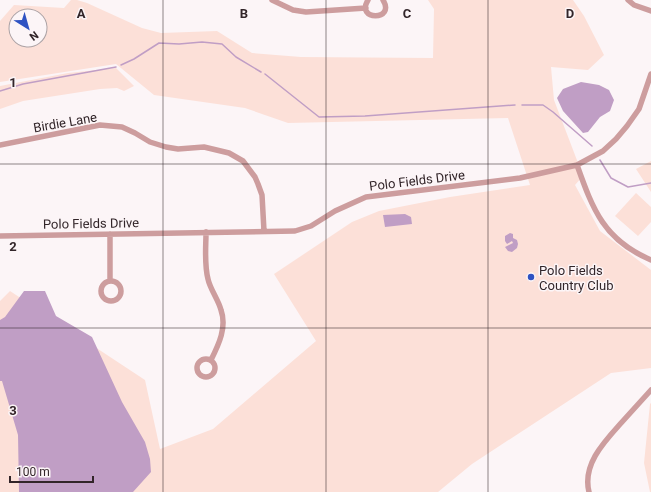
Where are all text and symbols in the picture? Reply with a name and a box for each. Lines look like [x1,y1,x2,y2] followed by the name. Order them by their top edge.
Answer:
[77,6,86,21] text: A
[240,6,248,21] text: B
[403,6,412,21] text: C
[566,6,574,21] text: D
[8,8,48,48] north arrow
[27,28,41,43] text: N
[9,75,17,90] text: 1
[32,110,98,135] street label: Birdie Lane
[368,167,466,194] street label: Polo Fields Drive
[43,215,139,232] street label: Polo Fields Drive
[9,239,17,254] text: 2
[539,263,613,293] place label: Polo Fields Country Club
[526,272,536,282] marker: Polo Fields Country Club
[9,403,17,418] text: 3
[10,458,93,484] scale bar
[16,465,50,479] text: 100 m

